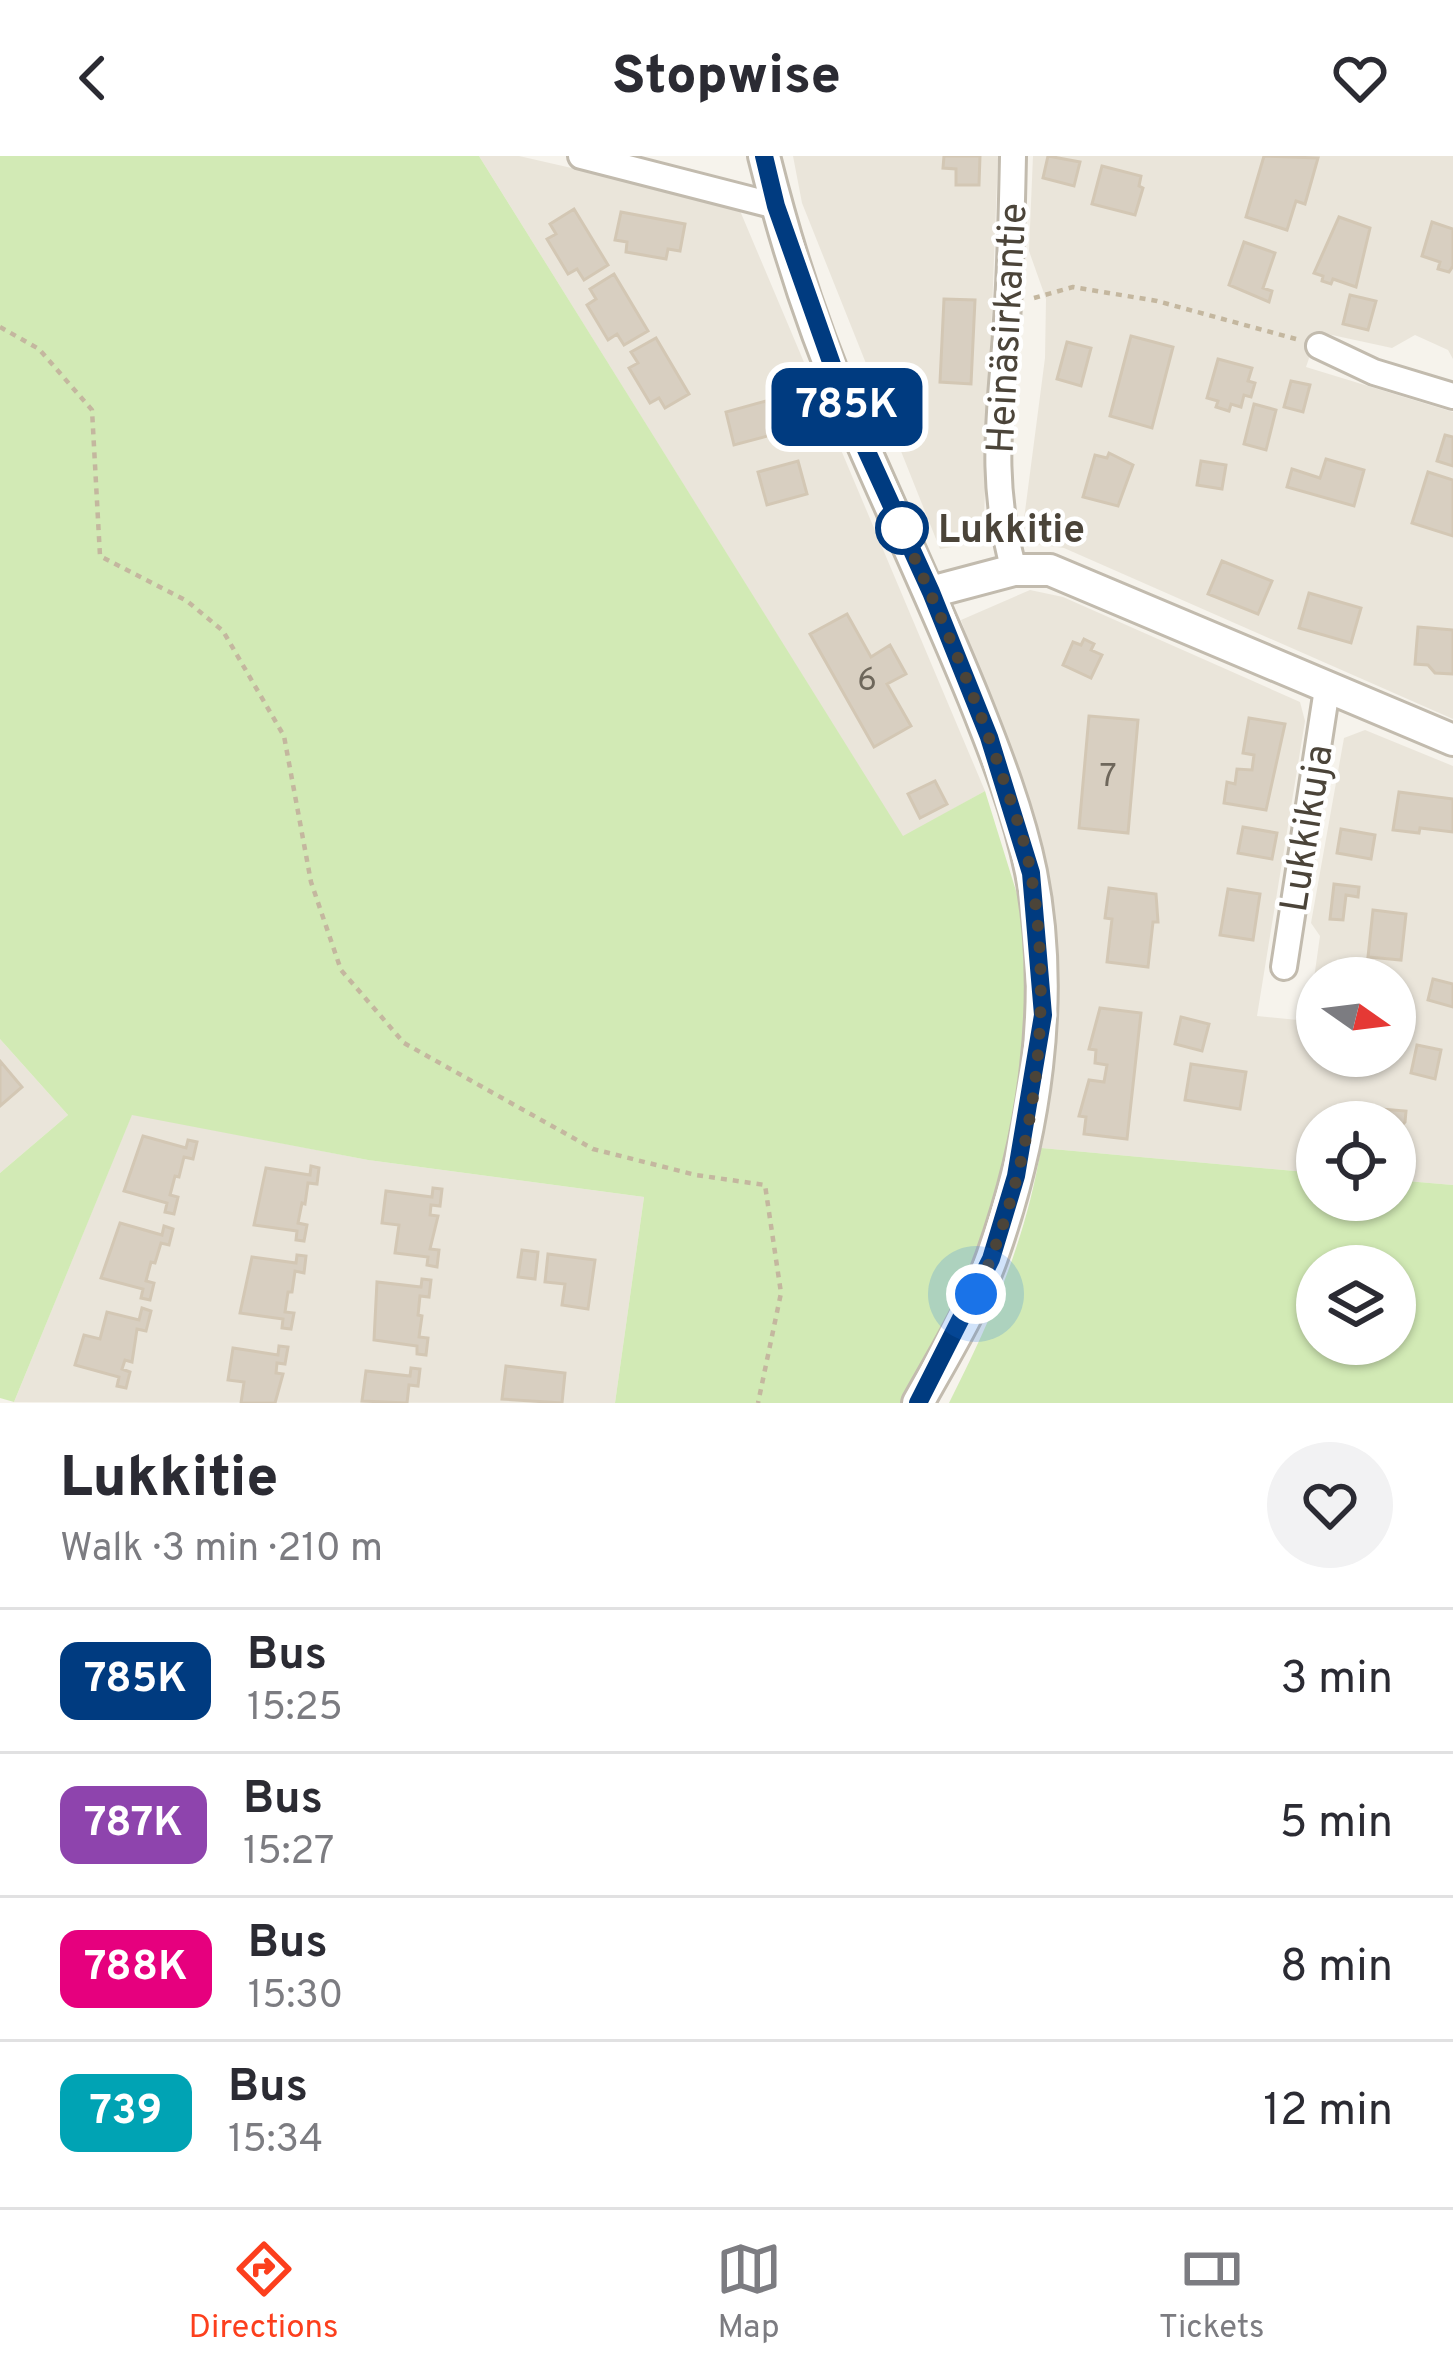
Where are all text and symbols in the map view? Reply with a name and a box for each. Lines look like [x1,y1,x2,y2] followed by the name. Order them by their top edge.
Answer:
[612,44,841,113] text: Stopwise
[60,45,126,111] icon: back
[1327,45,1393,111] icon: heart
[978,202,1041,455] street label: Heinäsirkantie
[763,368,931,446] line badge: 785K
[795,380,899,433] text: 785K
[877,503,927,553] marker: Lukkitie
[938,508,1085,557] place label: Lukkitie
[857,661,877,703] house number: 6
[1272,741,1347,916] street label: Lukkikuja
[1099,757,1117,799] house number: 7
[1296,957,1416,1077] north arrow
[1296,957,1416,1365] map controls
[1296,1101,1416,1221] button: locate
[1296,1245,1416,1365] button: layers
[946,1264,1006,1324] your location
[1267,1442,1393,1568] button: heart
[60,1445,278,1517] text: Lukkitie
[60,1526,383,1575] text: Walk · 3 min · 210 m
[247,1628,327,1685] text: Bus
[1280,1652,1393,1709] text: 3 min
[84,1654,187,1707] text: 785K
[247,1685,343,1734] text: 15:25
[243,1772,323,1829] text: Bus
[1280,1796,1393,1853] text: 5 min
[84,1798,183,1851] text: 787K
[243,1829,334,1878] text: 15:27
[248,1916,328,1973] text: Bus
[1280,1940,1393,1997] text: 8 min
[84,1942,188,1995] text: 788K
[248,1973,343,2022] text: 15:30
[228,2060,308,2117] text: Bus
[1263,2084,1393,2141] text: 12 min
[90,2086,162,2139] text: 739
[228,2117,323,2166] text: 15:34
[189,2236,338,2350] tab: Directions
[716,2236,782,2350] tab: Map
[1159,2236,1264,2350] tab: Tickets

